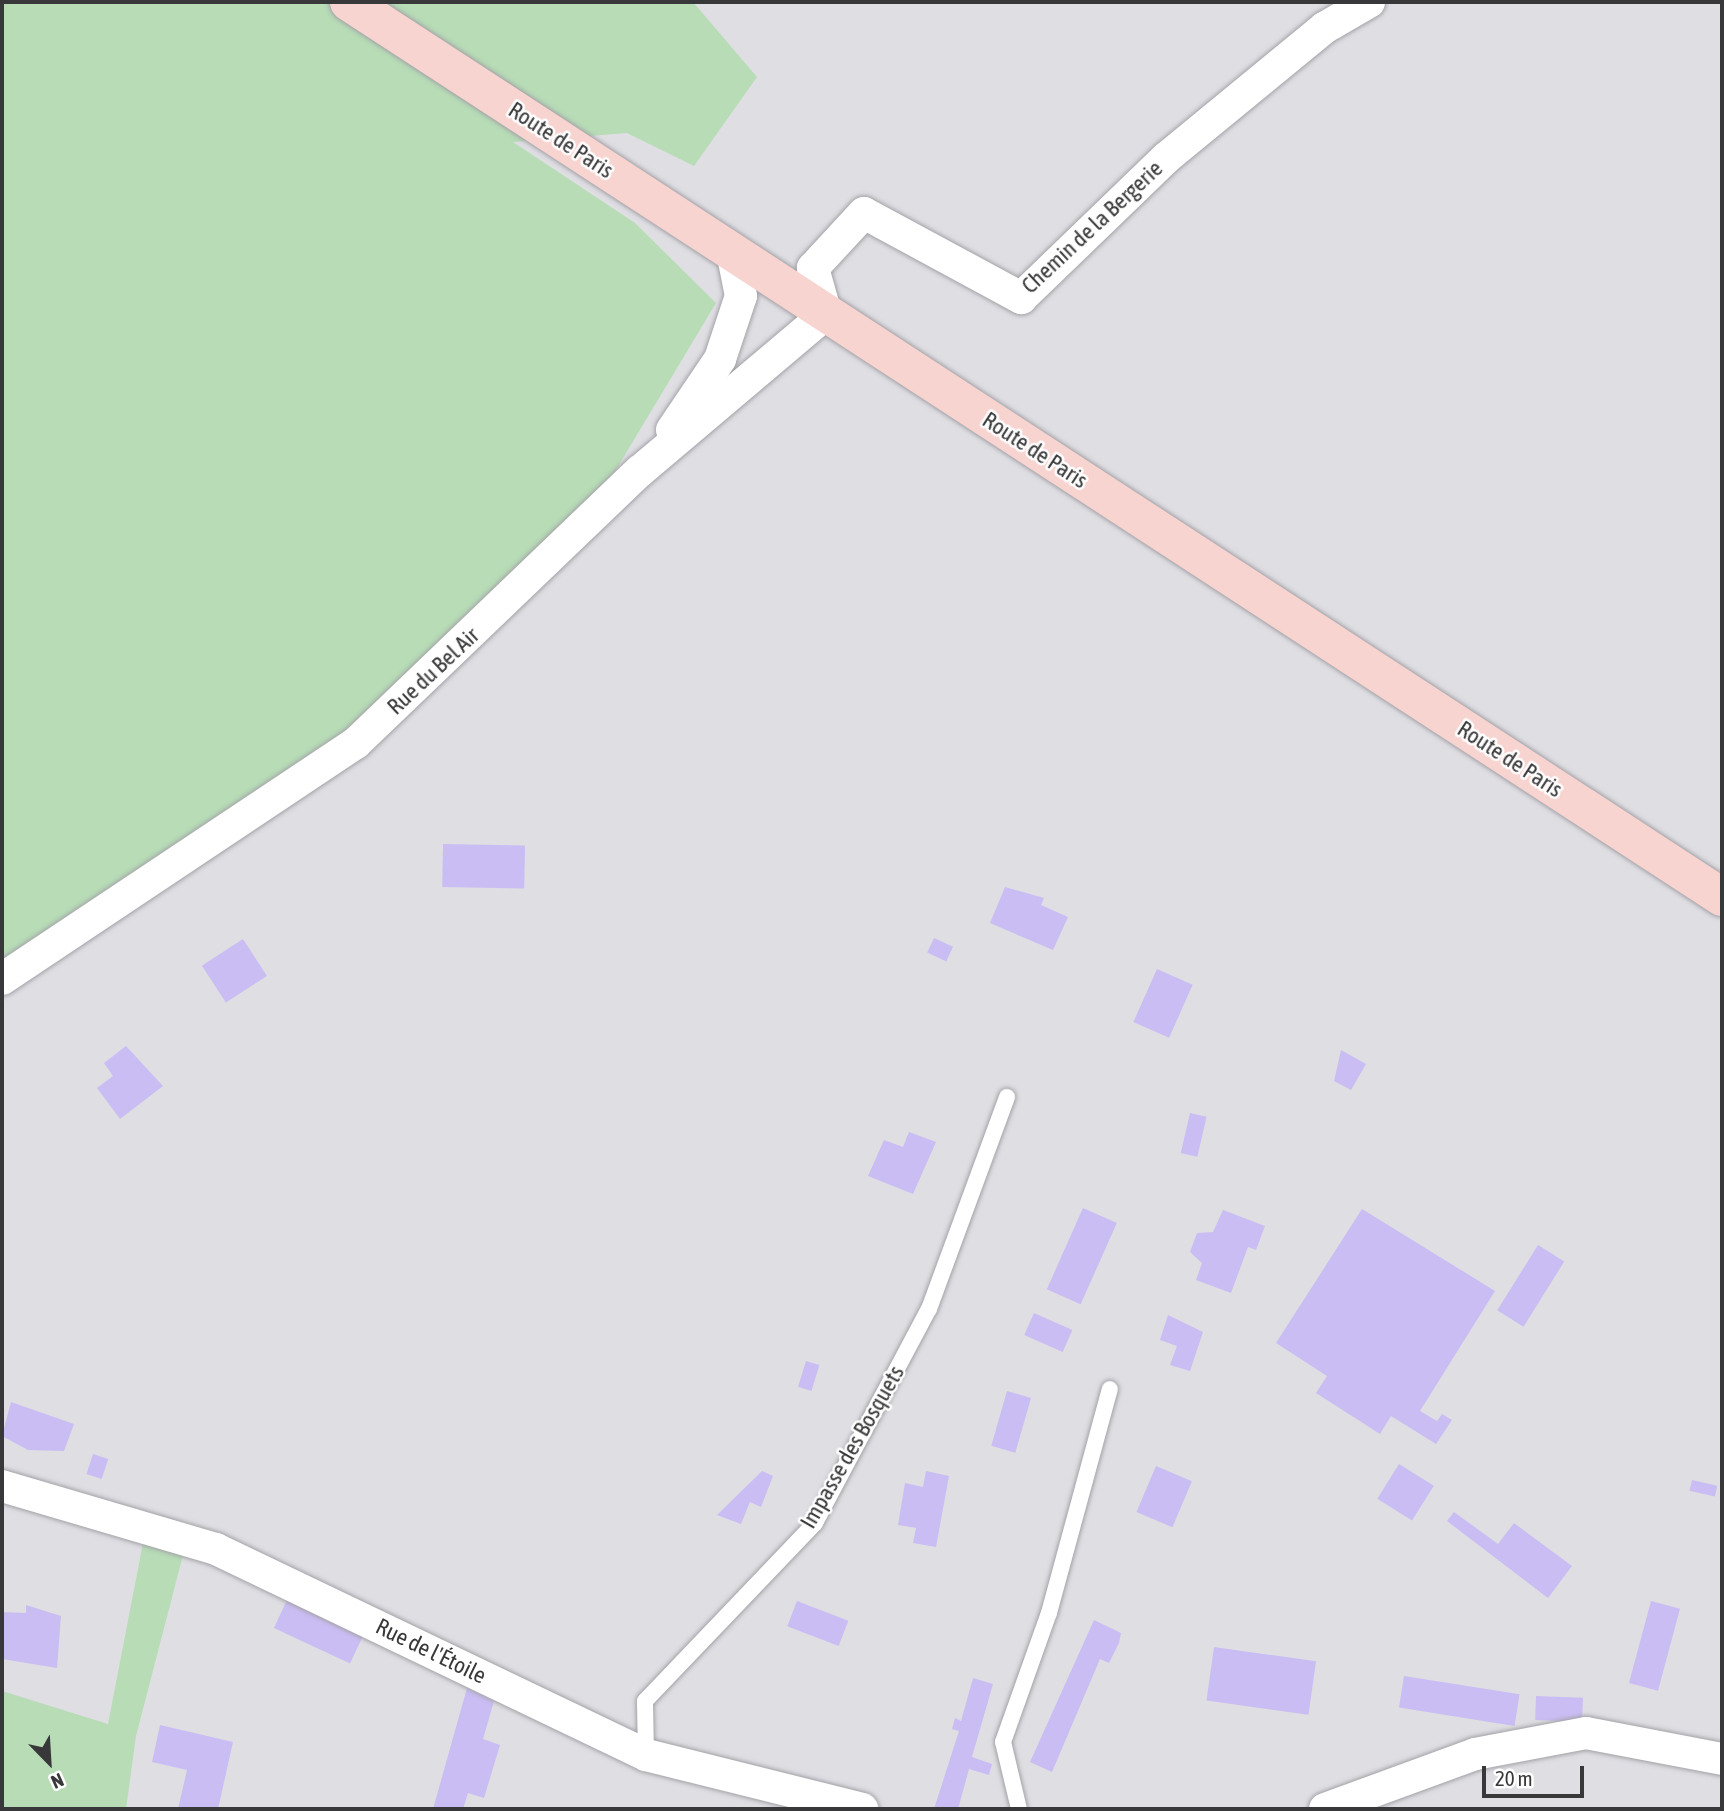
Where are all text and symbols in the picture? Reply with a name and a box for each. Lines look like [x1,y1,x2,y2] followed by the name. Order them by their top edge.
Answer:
[503,96,619,184] street label: Route de Paris
[1016,155,1168,299] street label: Chemin de la Bergerie
[977,406,1093,494] street label: Route de Paris
[381,622,485,720] street label: Rue du Bel Air
[1452,715,1568,803] street label: Route de Paris
[794,1361,910,1533] street label: Impasse des Bosquets
[371,1612,491,1690] street label: Rue de l'Étoile
[14,1727,84,1797] north arrow
[1486,1752,1588,1796] scale bar
[1495,1766,1533,1790] text: 20 m
[48,1769,67,1794] text: N

